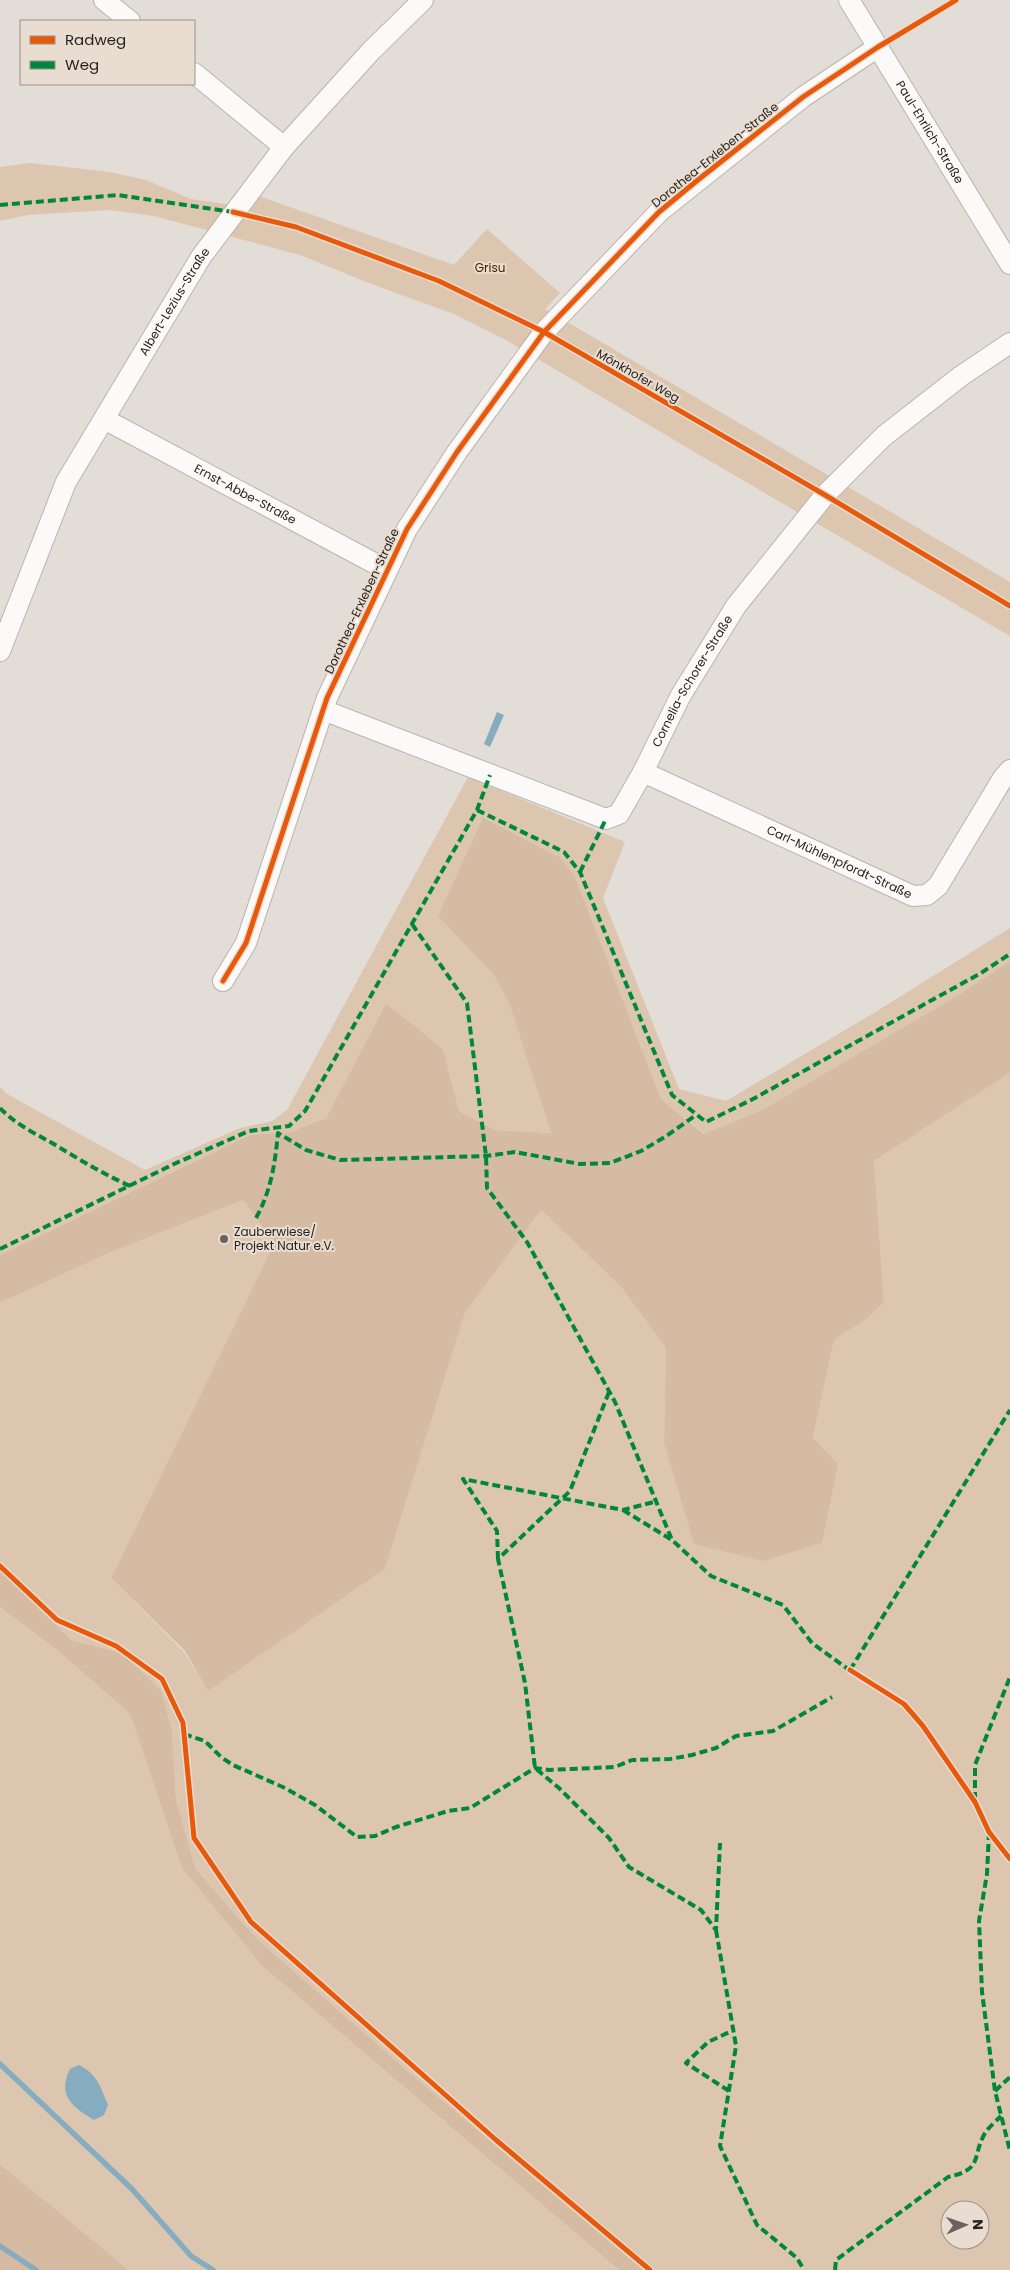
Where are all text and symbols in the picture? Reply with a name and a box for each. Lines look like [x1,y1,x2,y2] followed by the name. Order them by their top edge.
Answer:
[20,20,195,85] legend
[65,29,126,50] text: Radweg
[65,54,99,75] text: Weg
[892,77,968,187] street label: Paul-Ehrlich-Straße
[648,98,782,211] street label: Dorothea-Erxleben-Straße
[135,244,213,358] street label: Albert-Lezius-Straße
[475,259,505,276] park label: Grisu
[593,345,683,406] street label: Mönkhofer Weg
[191,460,300,528] street label: Ernst-Abbe-Straße
[320,525,403,676] street label: Dorothea-Erxleben-Straße
[648,612,736,750] street label: Cornelia-Schorer-Straße
[764,821,915,902] street label: Carl-Mühlenpfordt-Straße
[234,1223,334,1254] place label: Zauberwiese/ Projekt Natur e.V.
[218,1233,230,1245] marker: Zauberwiese/ Projekt Natur e.V.
[940,2200,990,2250] north arrow
[968,2219,988,2230] text: N

